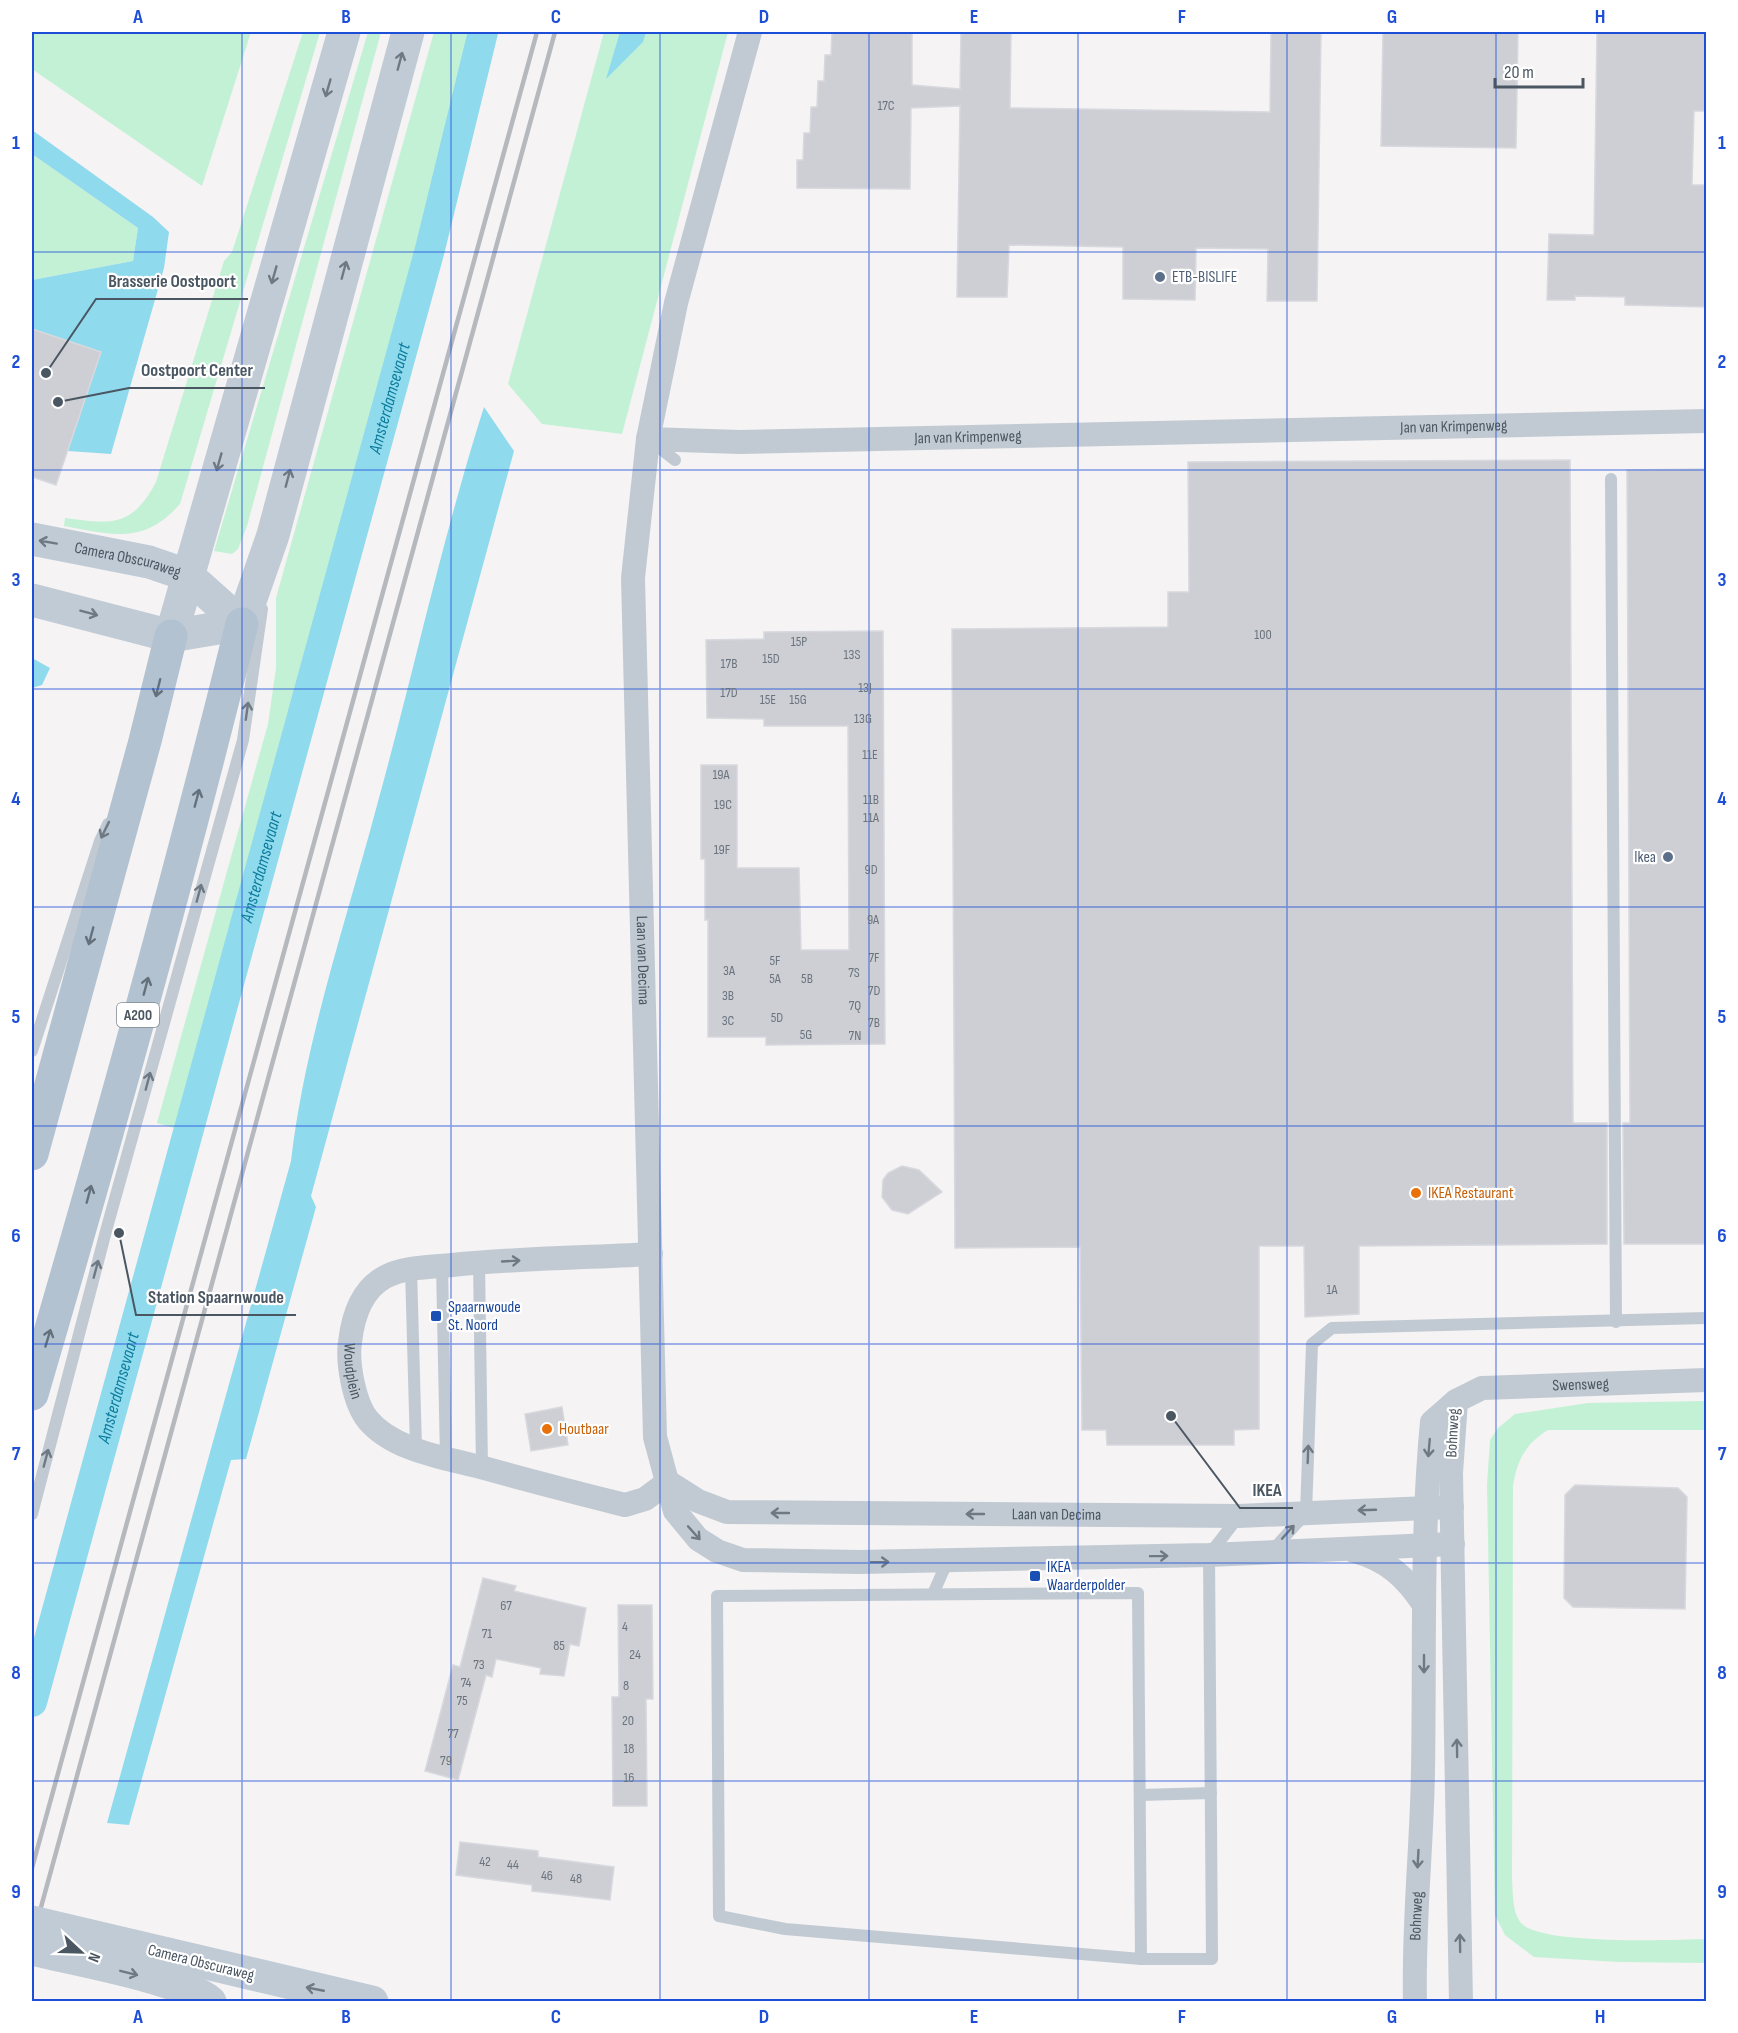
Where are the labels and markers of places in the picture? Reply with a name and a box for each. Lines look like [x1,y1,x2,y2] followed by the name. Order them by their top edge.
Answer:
[96,263,248,299] callout: Brasserie Oostpoort
[1172,268,1237,287] place label: ETB-BISLIFE
[1153,270,1167,284] marker: ETB-BISLIFE
[129,352,265,388] callout: Oostpoort Center
[1634,848,1656,867] place label: Ikea
[1661,850,1675,864] marker: Ikea
[1428,1184,1514,1203] place label: IKEA Restaurant
[1409,1186,1423,1200] marker: IKEA Restaurant
[136,1279,296,1315] callout: Station Spaarnwoude
[448,1298,521,1335] place label: Spaarnwoude St. Noord
[429,1309,443,1323] marker: Spaarnwoude St. Noord
[559,1420,609,1439] place label: Houtbaar
[540,1422,554,1436] marker: Houtbaar
[1240,1472,1293,1508] callout: IKEA
[1047,1558,1126,1595] place label: IKEA Waarderpolder
[1028,1569,1042,1583] marker: IKEA Waarderpolder

